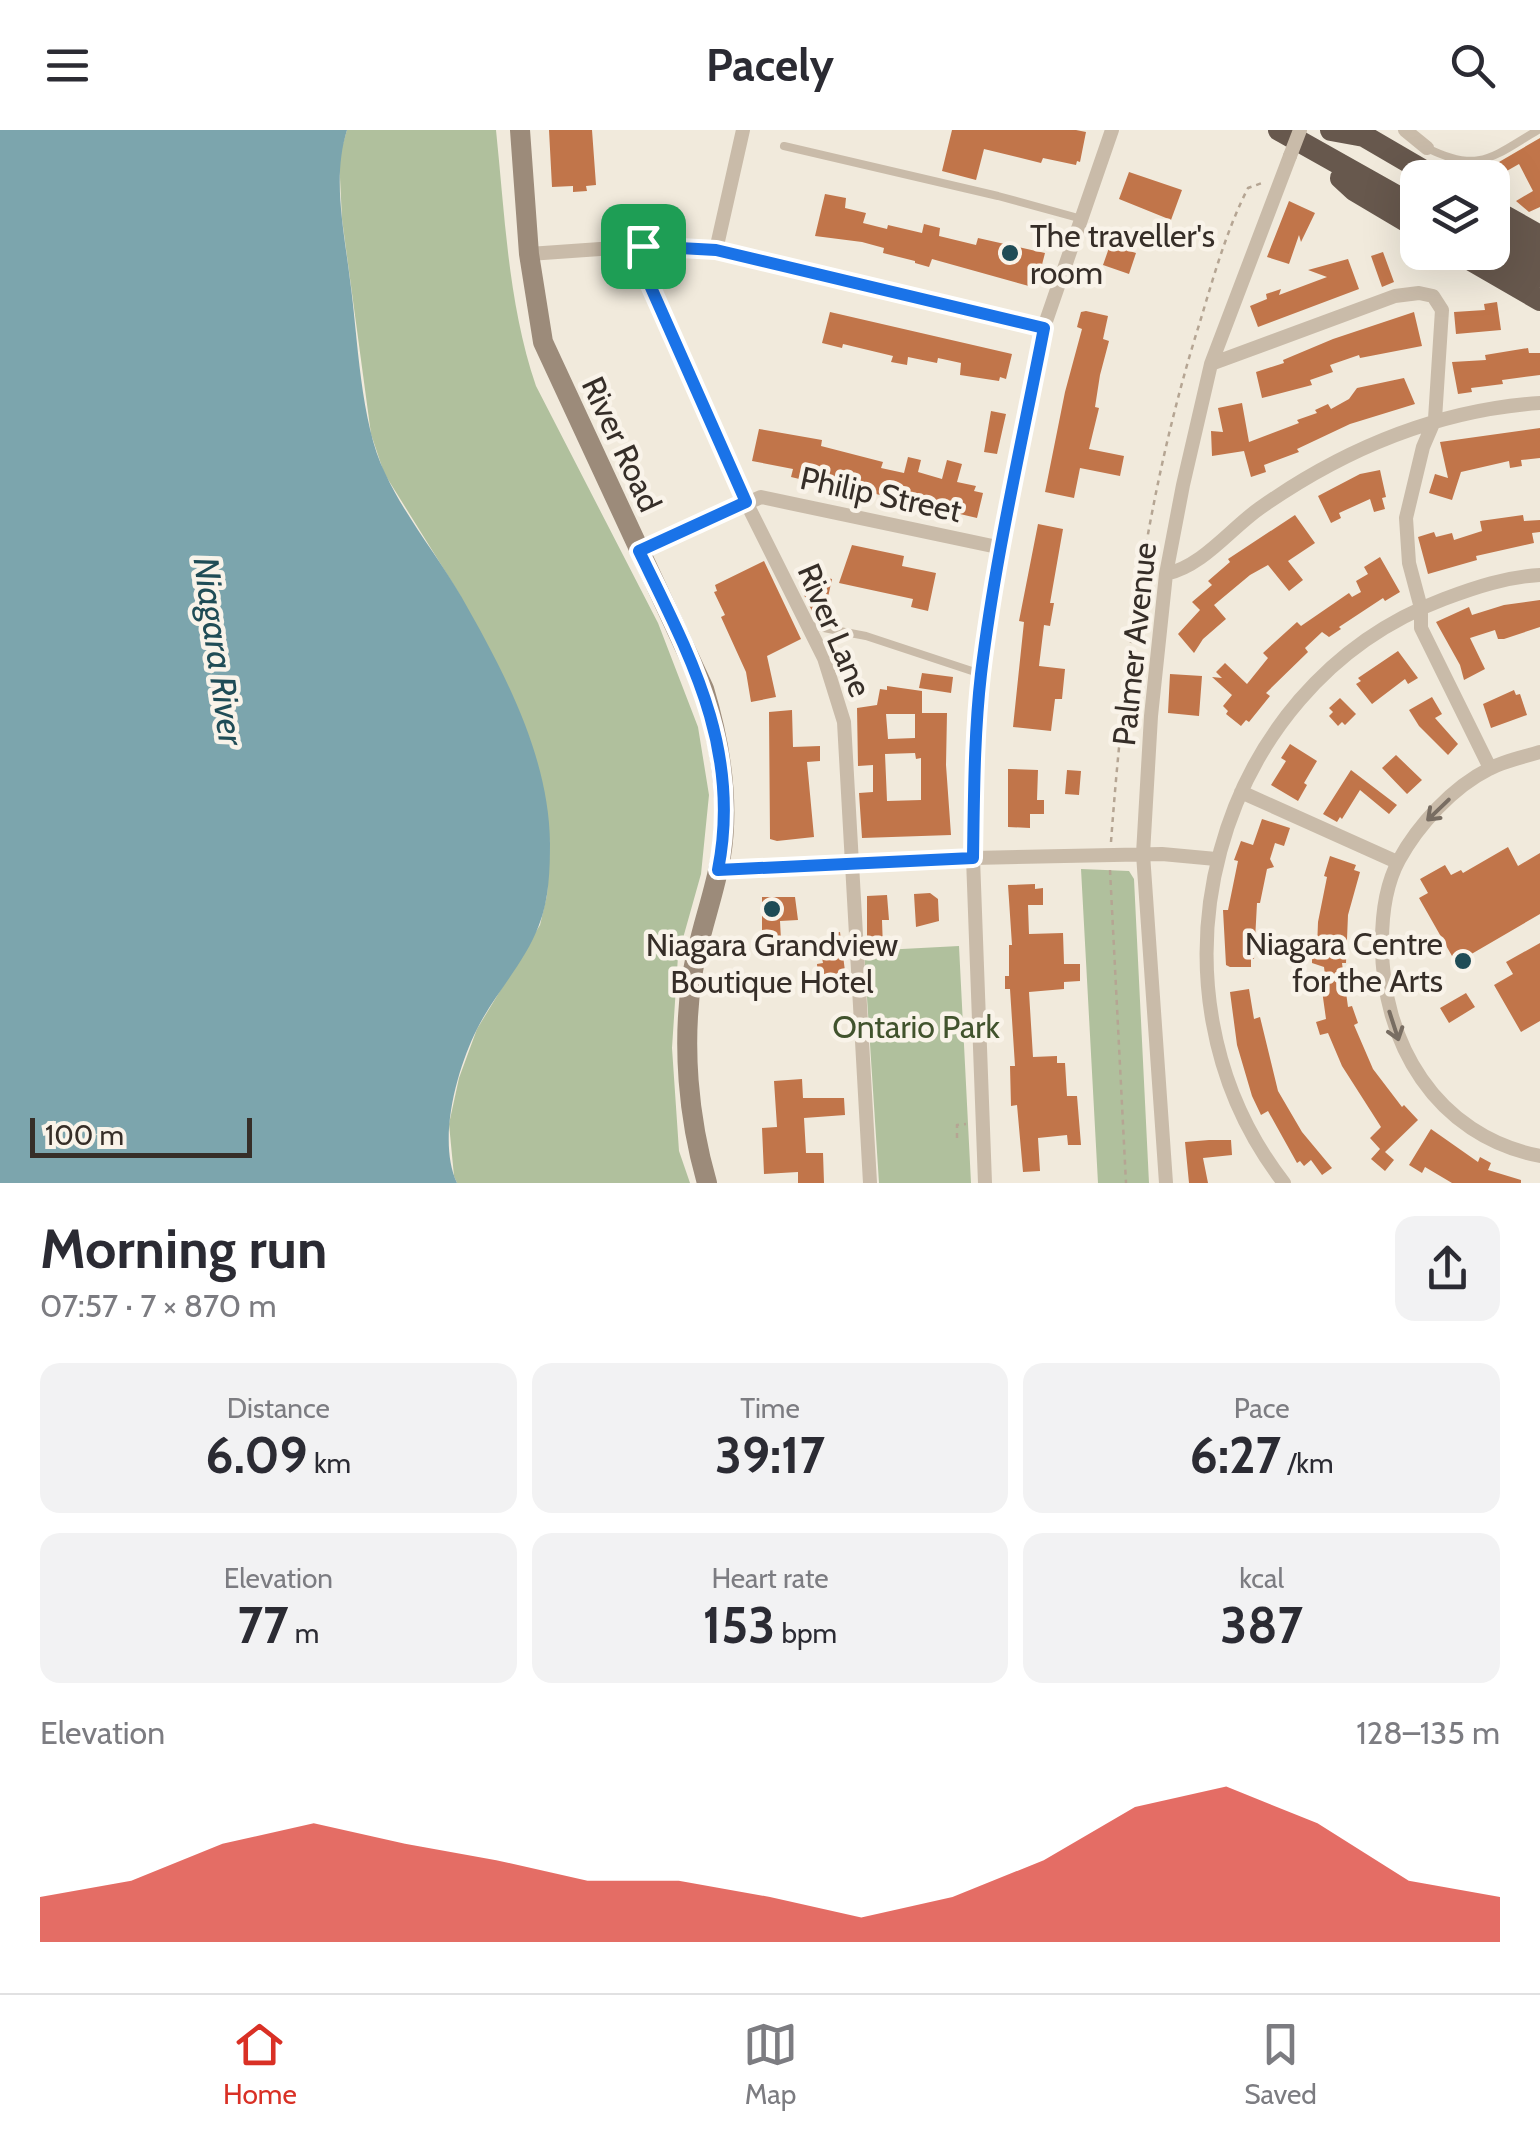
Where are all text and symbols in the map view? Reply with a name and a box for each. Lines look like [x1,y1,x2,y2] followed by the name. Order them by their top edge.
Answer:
[40,38,95,93] icon: menu
[706,38,834,92] text: Pacely
[1445,38,1500,93] icon: search
[1400,160,1510,270] map controls
[1400,160,1510,270] button: layers
[601,204,686,289] pin
[1030,216,1215,292] place label: The traveller's room
[616,219,671,274] icon: arrive
[999,242,1021,264] marker: The traveller's room
[574,370,670,518] street label: River Road
[797,458,965,530] street label: Philip Street
[1104,541,1164,747] street label: Palmer Avenue
[185,554,254,749] water label: Niagara River
[790,558,880,702] street label: River Lane
[1426,798,1451,821] one-way arrow
[761,898,783,920] marker: Niagara Grandview Boutique Hotel
[1245,924,1443,1000] place label: Niagara Centre for the Arts
[646,925,898,1001] place label: Niagara Grandview Boutique Hotel
[1452,950,1474,972] marker: Niagara Centre for the Arts
[832,1007,1000,1046] park label: Ontario Park
[1387,1009,1405,1041] one-way arrow
[30,1113,252,1158] scale bar
[45,1118,124,1152] text: 100 m
[40,1215,327,1282] text: Morning run
[1395,1216,1500,1321] button: share
[40,1286,276,1325] text: 07:57 · 7 × 870 m
[227,1391,330,1425] text: Distance
[740,1391,800,1425] text: Time
[1234,1391,1290,1425] text: Pace
[206,1425,308,1486] text: 6.09
[715,1425,825,1486] text: 39:17
[1190,1425,1281,1486] text: 6:27
[308,1446,351,1480] text: km
[1281,1446,1333,1480] text: /km
[224,1561,333,1595] text: Elevation
[711,1561,829,1595] text: Heart rate
[1239,1561,1284,1595] text: kcal
[237,1595,288,1656] text: 77
[703,1595,775,1656] text: 153
[1220,1595,1303,1656] text: 387
[288,1616,319,1650] text: m
[775,1616,837,1650] text: bpm
[40,1713,165,1752] text: Elevation
[1356,1713,1500,1752] text: 128–135 m
[223,2017,297,2111] tab: Home
[743,2017,798,2111] tab: Map
[1244,2017,1317,2111] tab: Saved

